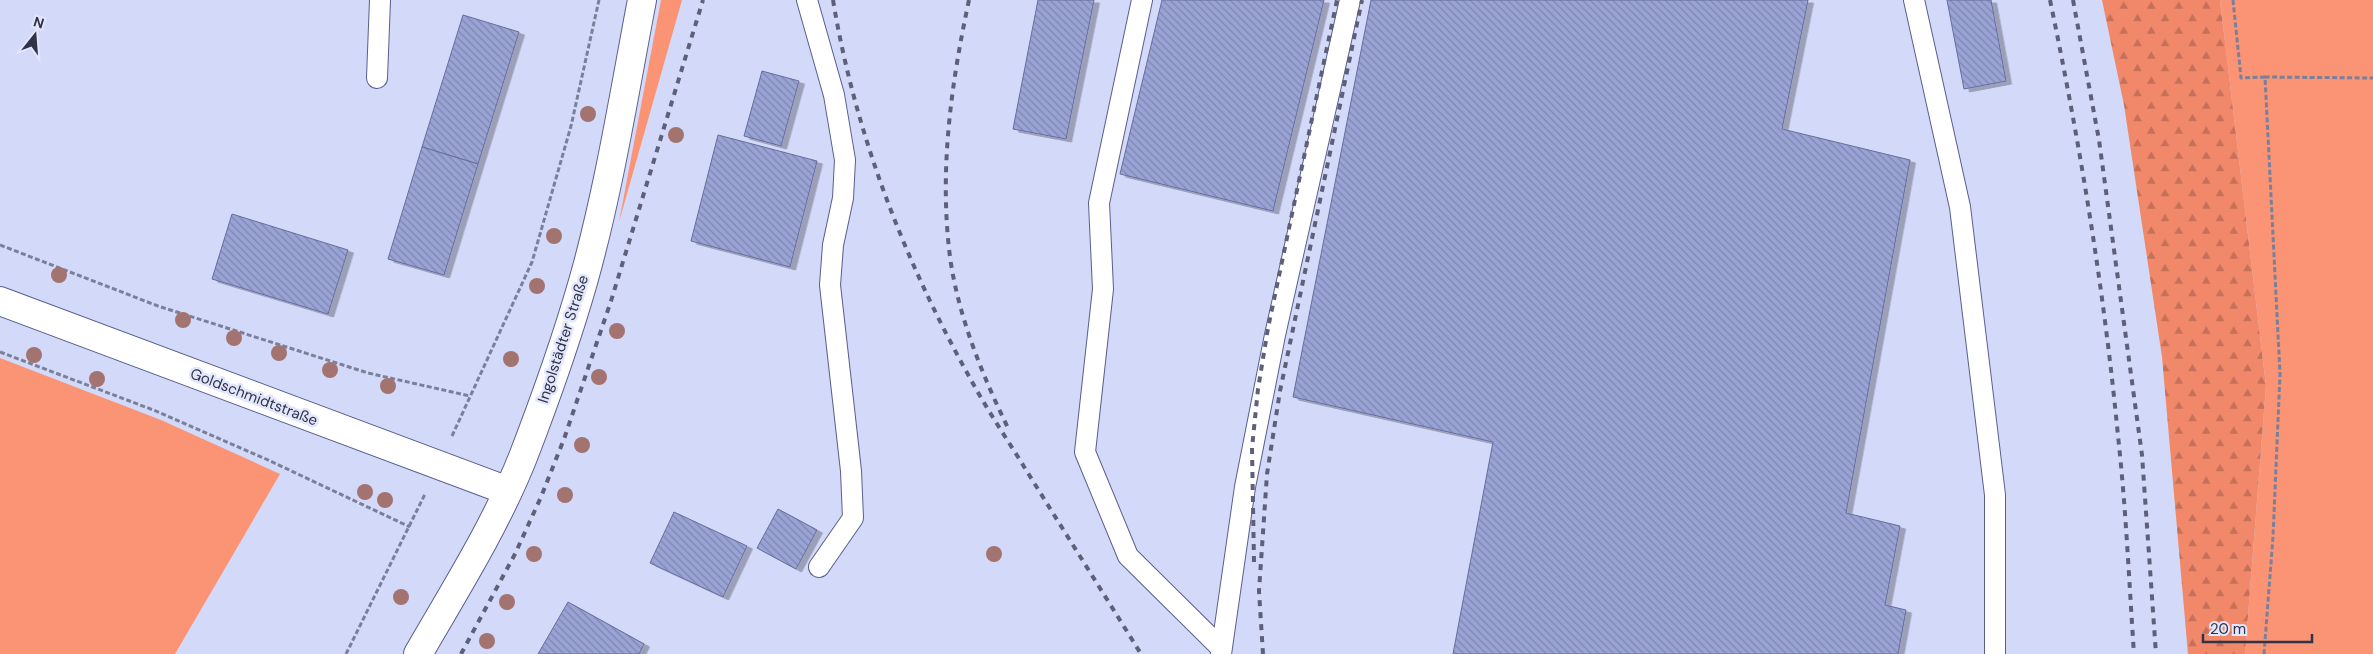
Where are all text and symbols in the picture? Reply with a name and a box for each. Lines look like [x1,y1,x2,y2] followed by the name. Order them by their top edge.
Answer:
[10,10,60,60] north arrow
[31,12,46,33] text: N
[533,273,593,405] street label: Ingolstädter Straße
[187,363,321,431] street label: Goldschmidtstraße
[2203,612,2312,644] scale bar
[2210,619,2246,639] text: 20 m

